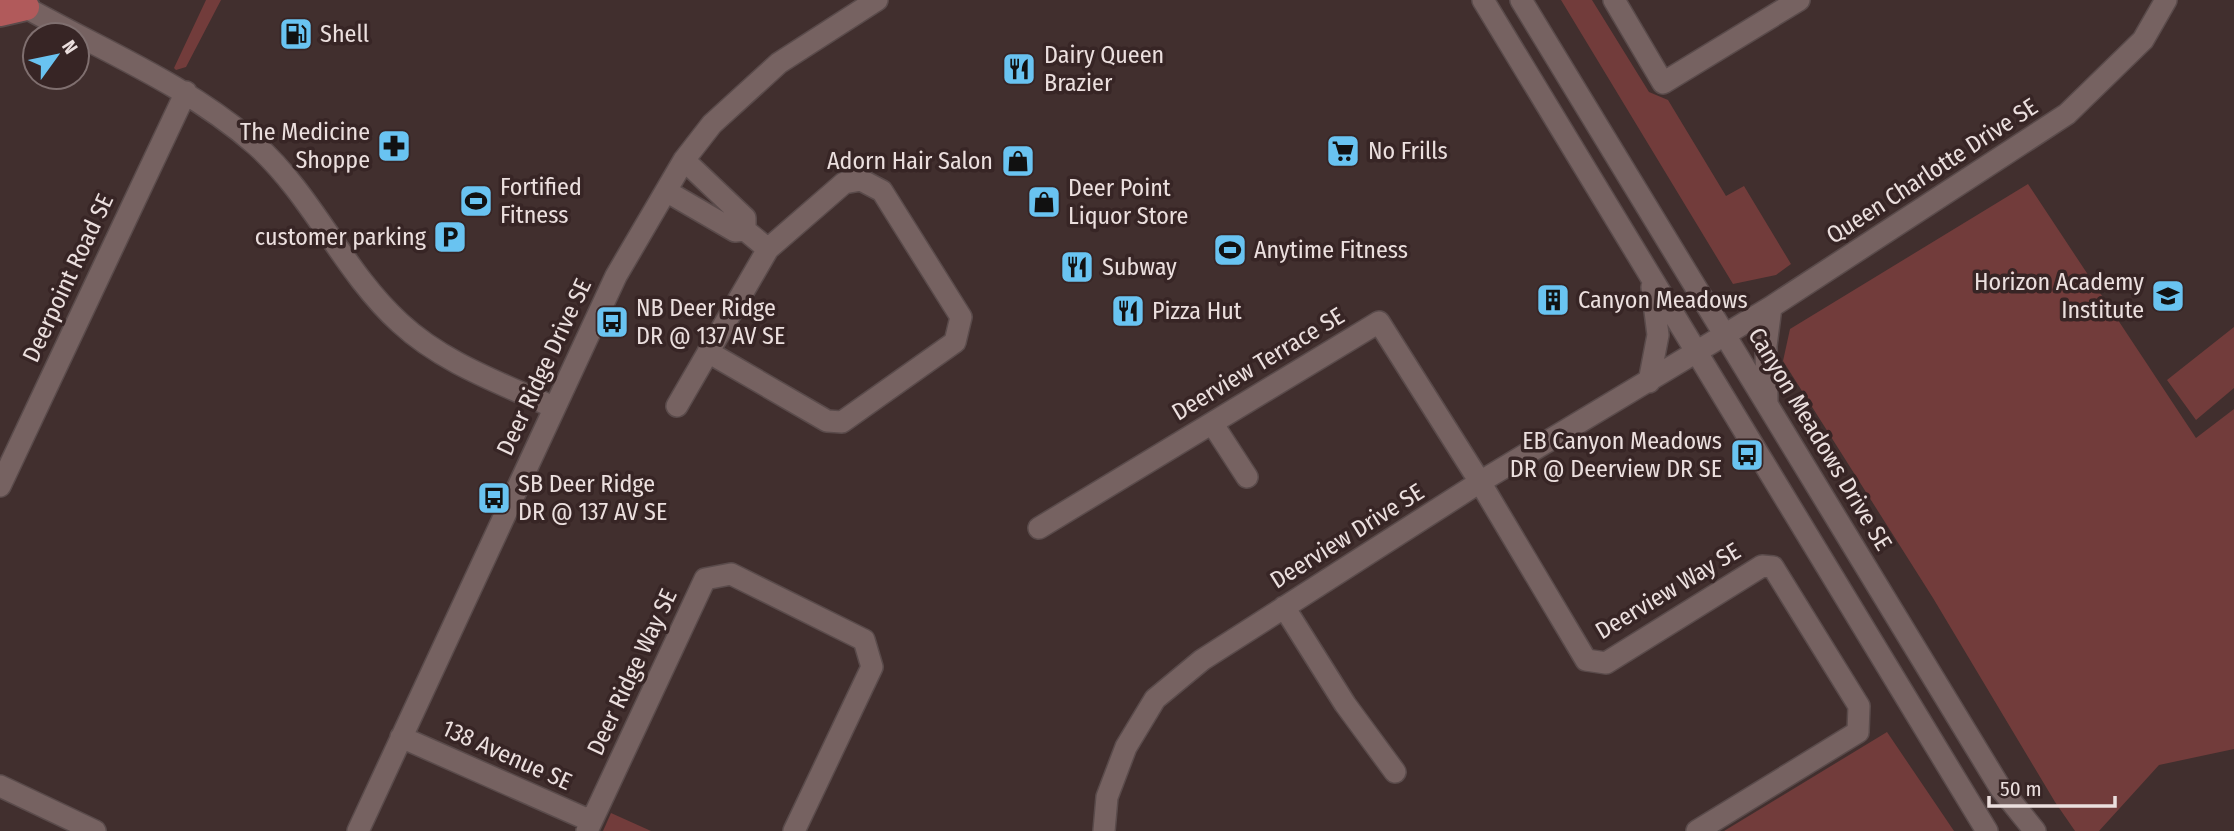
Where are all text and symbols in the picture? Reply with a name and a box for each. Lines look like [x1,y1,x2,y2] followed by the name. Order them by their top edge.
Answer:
[277,15,315,53] fuel station icon: Shell
[320,20,369,48] place label: Shell
[21,21,91,91] north arrow
[57,36,83,58] text: N
[1044,41,1164,97] place label: Dairy Queen Brazier
[1000,50,1038,88] restaurant icon: Dairy Queen Brazier
[1821,92,2043,250] street label: Queen Charlotte Drive SE
[240,118,370,174] place label: The Medicine Shoppe
[375,127,413,165] pharmacy icon: The Medicine Shoppe
[1324,132,1362,170] supermarket icon: No Frills
[1368,137,1448,165] place label: No Frills
[999,142,1037,180] shop icon: Adorn Hair Salon
[827,147,993,175] place label: Adorn Hair Salon
[500,173,582,229] place label: Fortified Fitness
[1068,174,1188,230] place label: Deer Point Liquor Store
[457,182,495,220] sports icon: Fortified Fitness
[1025,183,1063,221] shop icon: Deer Point Liquor Store
[17,190,119,366] street label: Deerpoint Road SE
[431,218,469,256] parking icon: customer parking
[255,223,427,251] place label: customer parking
[1211,231,1249,269] sports icon: Anytime Fitness
[1254,236,1408,264] place label: Anytime Fitness
[1058,248,1096,286] restaurant icon: Subway
[1102,253,1177,281] place label: Subway
[1974,268,2144,324] place label: Horizon Academy Institute
[491,274,597,460] street label: Deer Ridge Drive SE
[2149,277,2187,315] school or university icon: Horizon Academy Institute
[1534,281,1572,319] building icon: Canyon Meadows
[1578,286,1748,314] place label: Canyon Meadows
[1109,292,1147,330] restaurant icon: Pizza Hut
[636,294,785,350] place label: NB Deer Ridge DR @ 137 AV SE
[1152,297,1242,325] place label: Pizza Hut
[1167,302,1349,426] street label: Deerview Terrace SE
[593,303,631,341] bus stop icon: NB Deer Ridge DR @ 137 AV SE
[1742,323,1898,555] street label: Canyon Meadows Drive SE
[1510,427,1722,483] place label: EB Canyon Meadows DR @ Deerview DR SE
[1728,436,1766,474] bus stop icon: EB Canyon Meadows DR @ Deerview DR SE
[518,470,667,526] place label: SB Deer Ridge DR @ 137 AV SE
[1265,478,1429,594] street label: Deerview Drive SE
[475,479,513,517] bus stop icon: SB Deer Ridge DR @ 137 AV SE
[1590,537,1746,645] street label: Deerview Way SE
[581,584,683,760] street label: Deer Ridge Way SE
[438,714,576,796] street label: 138 Avenue SE
[1989,764,2115,808] scale bar
[2000,776,2042,802] text: 50 m

